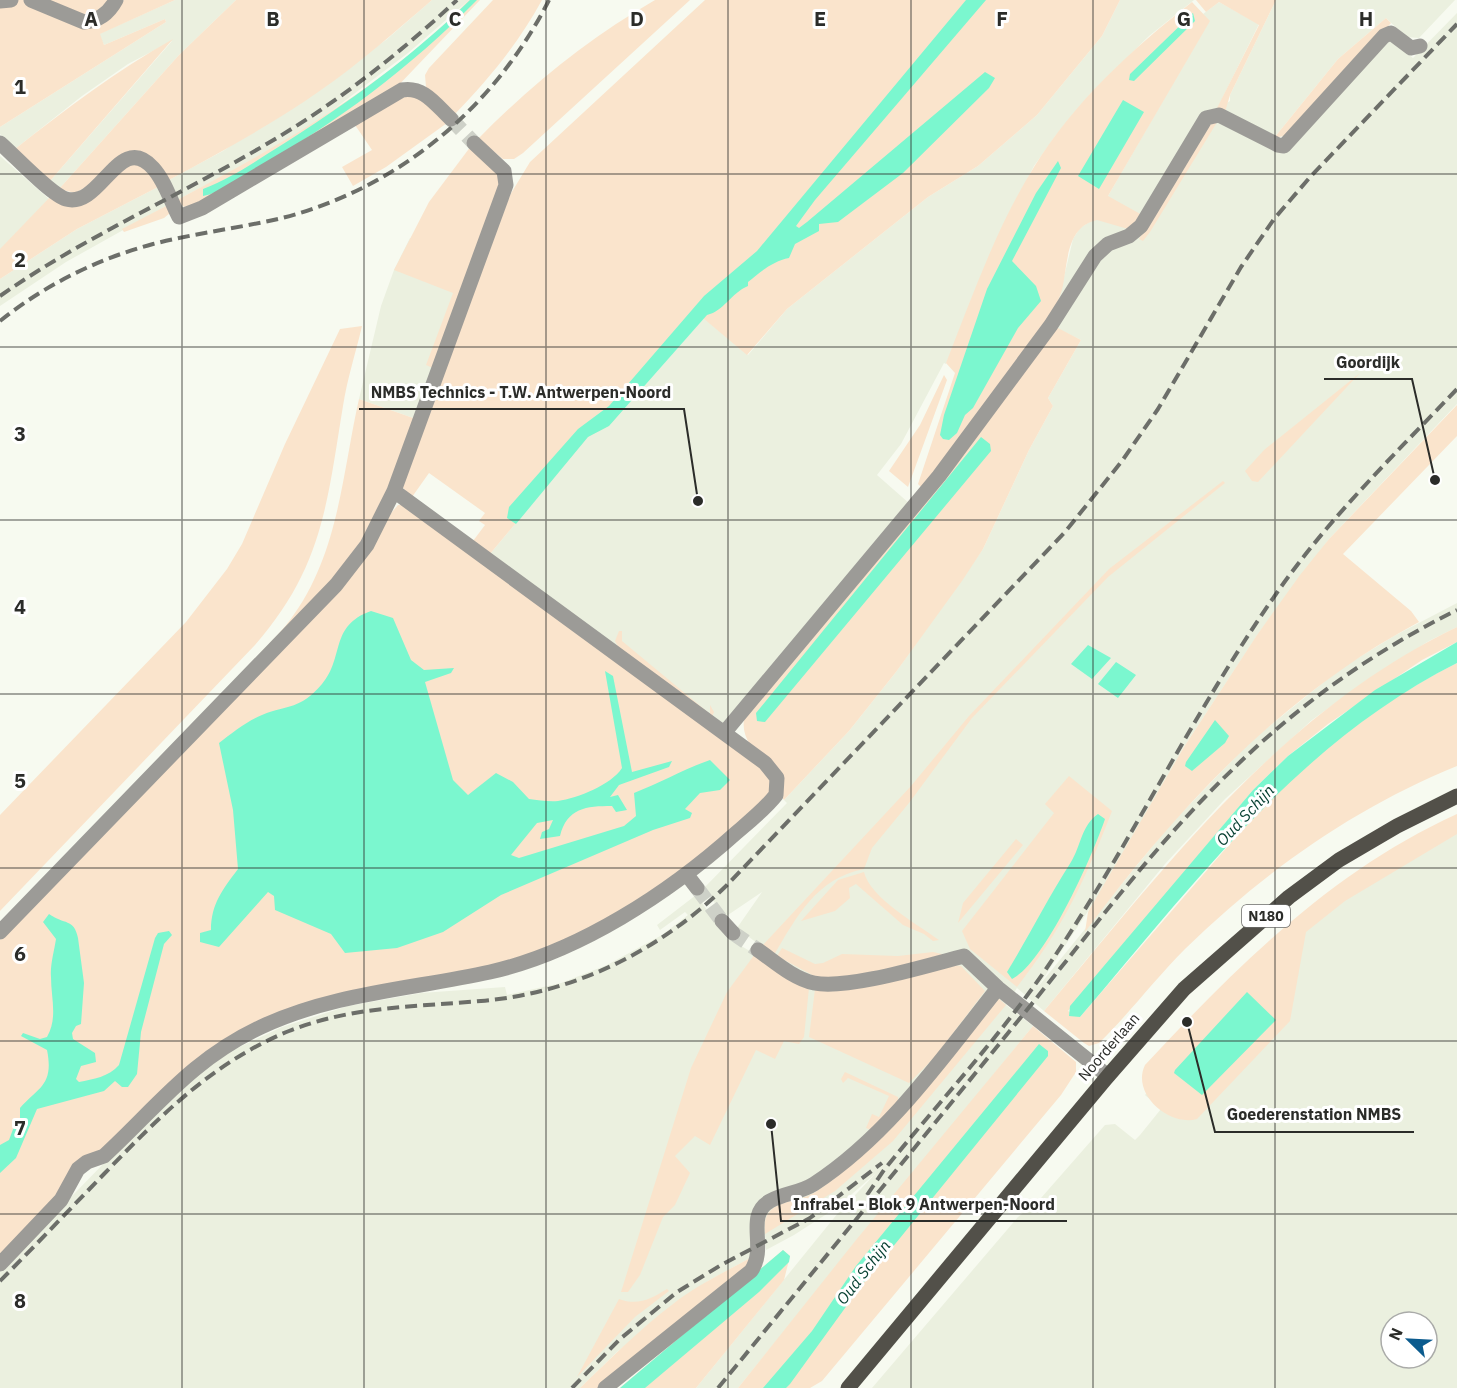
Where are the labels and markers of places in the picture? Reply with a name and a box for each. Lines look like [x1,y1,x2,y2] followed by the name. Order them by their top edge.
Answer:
[1324,345,1412,379] callout: Goordijk
[359,375,684,409] callout: NMBS Technics - T.W. Antwerpen-Noord
[1215,1098,1414,1132] callout: Goederenstation NMBS
[781,1187,1067,1221] callout: Infrabel - Blok 9 Antwerpen-Noord

